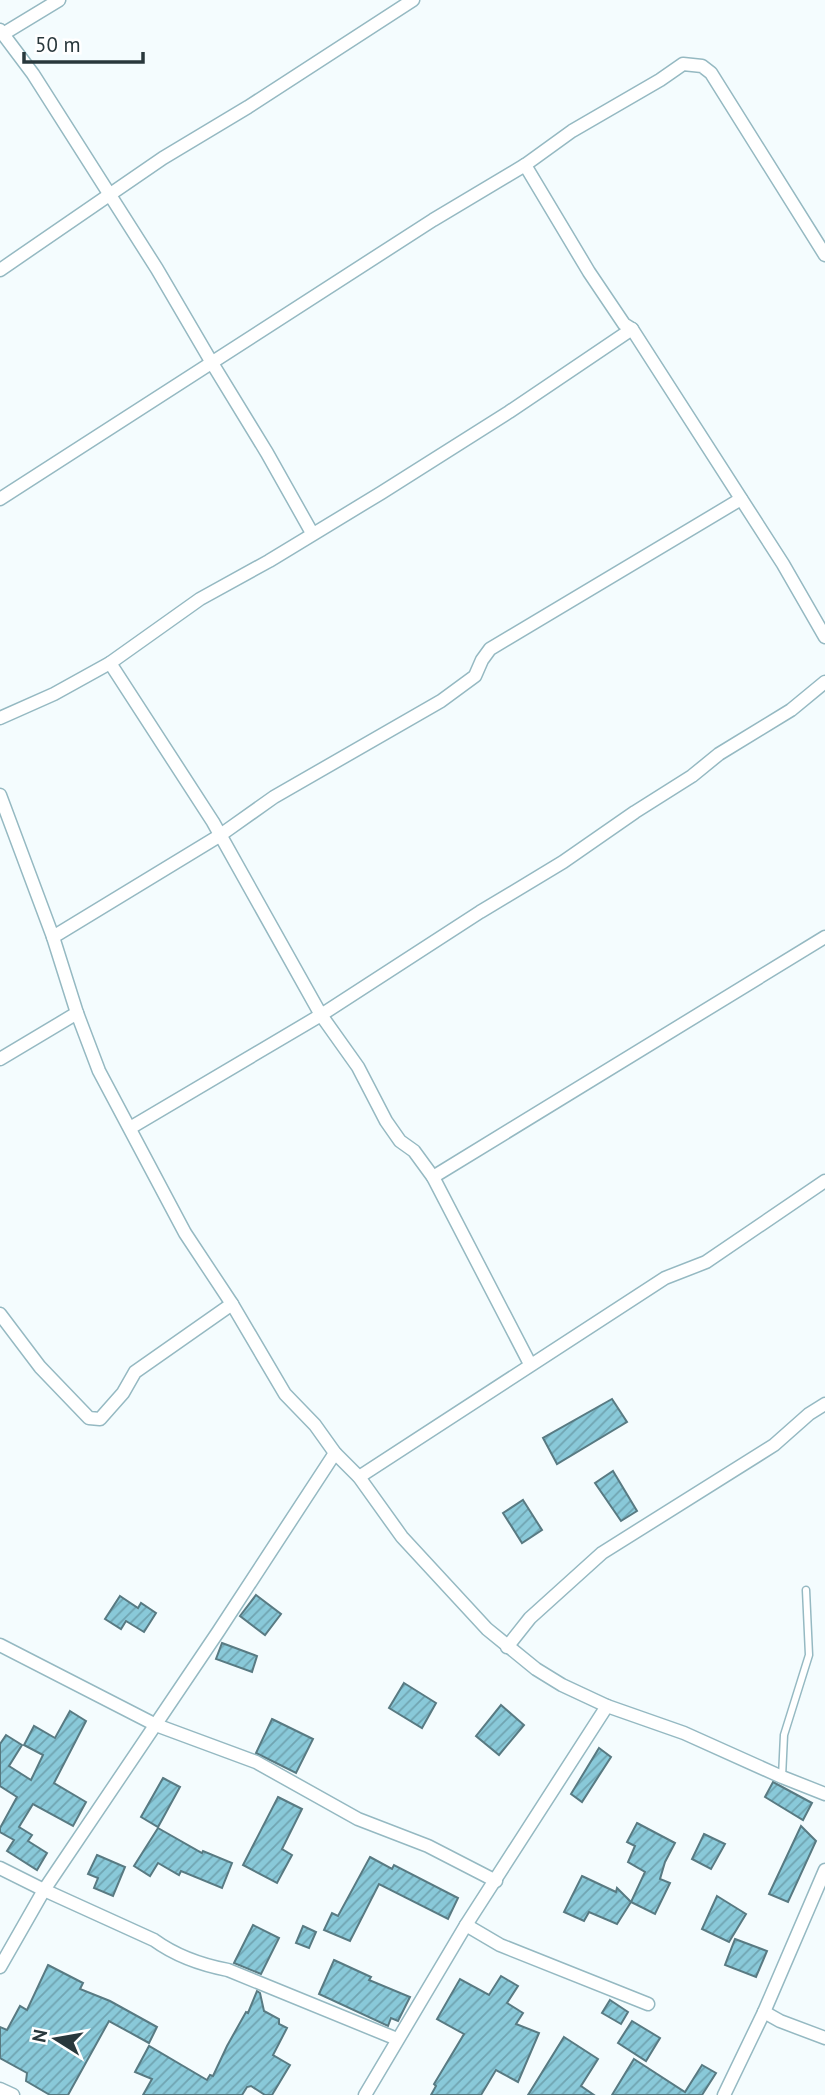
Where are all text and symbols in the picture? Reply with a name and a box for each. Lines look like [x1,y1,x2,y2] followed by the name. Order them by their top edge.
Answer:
[24,21,144,65] scale bar
[35,31,81,58] text: 50 m
[21,2004,91,2074] north arrow
[26,2027,52,2044] text: N

